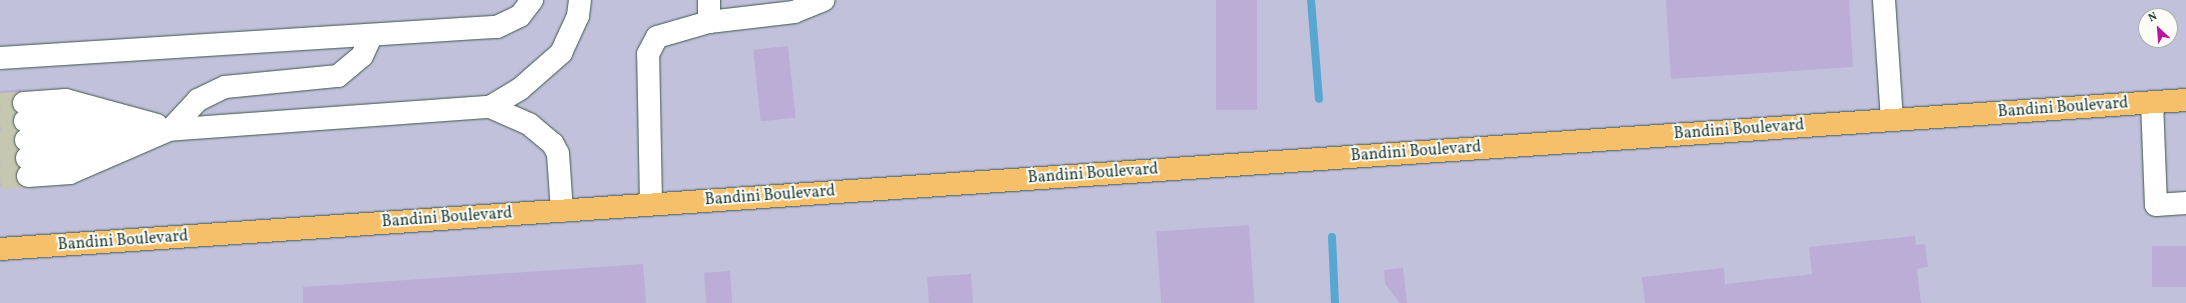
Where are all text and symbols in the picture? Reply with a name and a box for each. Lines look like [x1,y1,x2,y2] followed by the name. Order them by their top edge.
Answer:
[2138,8,2178,48] north arrow
[2146,9,2160,26] text: N
[1997,94,2129,122] street label: Bandini Boulevard
[1673,116,1805,144] street label: Bandini Boulevard
[1350,138,1482,166] street label: Bandini Boulevard
[1027,160,1159,188] street label: Bandini Boulevard
[704,182,836,210] street label: Bandini Boulevard
[381,204,513,232] street label: Bandini Boulevard
[57,227,189,255] street label: Bandini Boulevard

